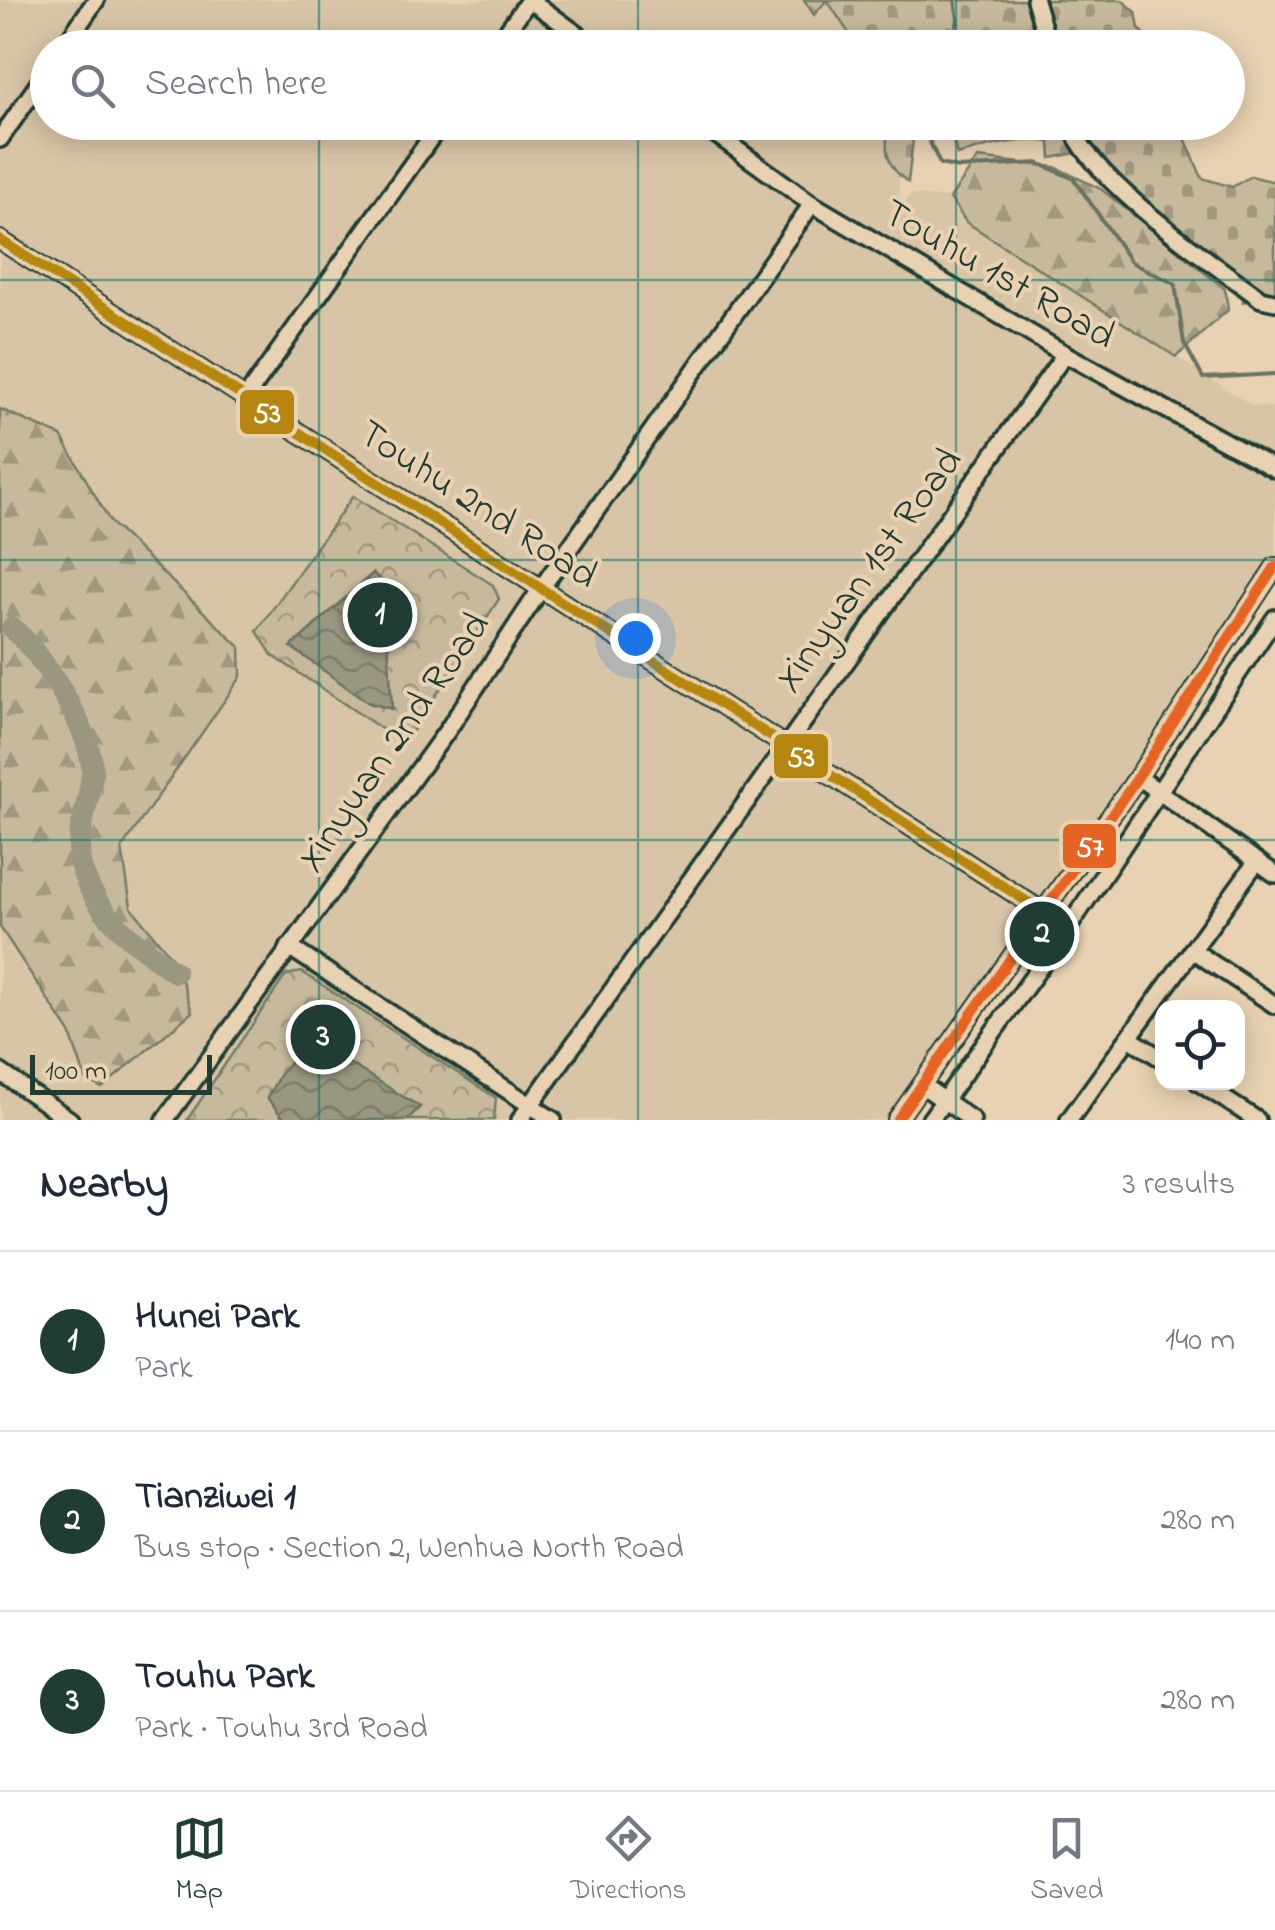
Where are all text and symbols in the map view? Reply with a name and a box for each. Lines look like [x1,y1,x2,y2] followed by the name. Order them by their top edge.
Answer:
[30,30,1245,140] search box
[145,57,327,113] text: Search here
[65,58,120,113] icon: search
[871,185,1125,367] street label: Touhu 1st Road
[238,388,296,436] line badge: 53
[253,395,281,436] text: 53
[345,406,609,606] street label: Touhu 2nd Road
[761,436,979,706] street label: Xinyuan 1st Road
[348,578,412,652] pin: 1
[283,601,507,885] street label: Xinyuan 2nd Road
[610,613,661,664] your location
[772,732,830,780] line badge: 53
[787,739,815,780] text: 53
[1061,822,1118,870] line badge: 57
[1076,829,1104,870] text: 57
[1010,896,1074,972] pin: 2
[290,1000,356,1074] pin: 3
[1155,1000,1245,1090] map controls
[1155,1000,1245,1090] button: locate
[30,1050,212,1094] scale bar
[45,1052,107,1093] text: 100 m
[40,1155,168,1216] text: Nearby
[1123,1162,1235,1209] text: 3 results
[135,1290,299,1346] text: Hunei Park
[67,1318,78,1365] text: 1
[1165,1318,1235,1365] text: 140 m
[135,1346,193,1393] text: Park
[135,1470,296,1526] text: Tianziwei 1
[65,1498,80,1545] text: 2
[1160,1498,1235,1545] text: 280 m
[135,1526,684,1573] text: Bus stop · Section 2, Wenhua North Road
[135,1650,314,1706] text: Touhu Park
[66,1678,79,1725] text: 3
[1160,1678,1235,1725] text: 280 m
[135,1706,428,1753] text: Park · Touhu 3rd Road
[172,1811,227,1912] tab: Map
[570,1811,687,1912] tab: Directions
[1030,1811,1103,1912] tab: Saved

